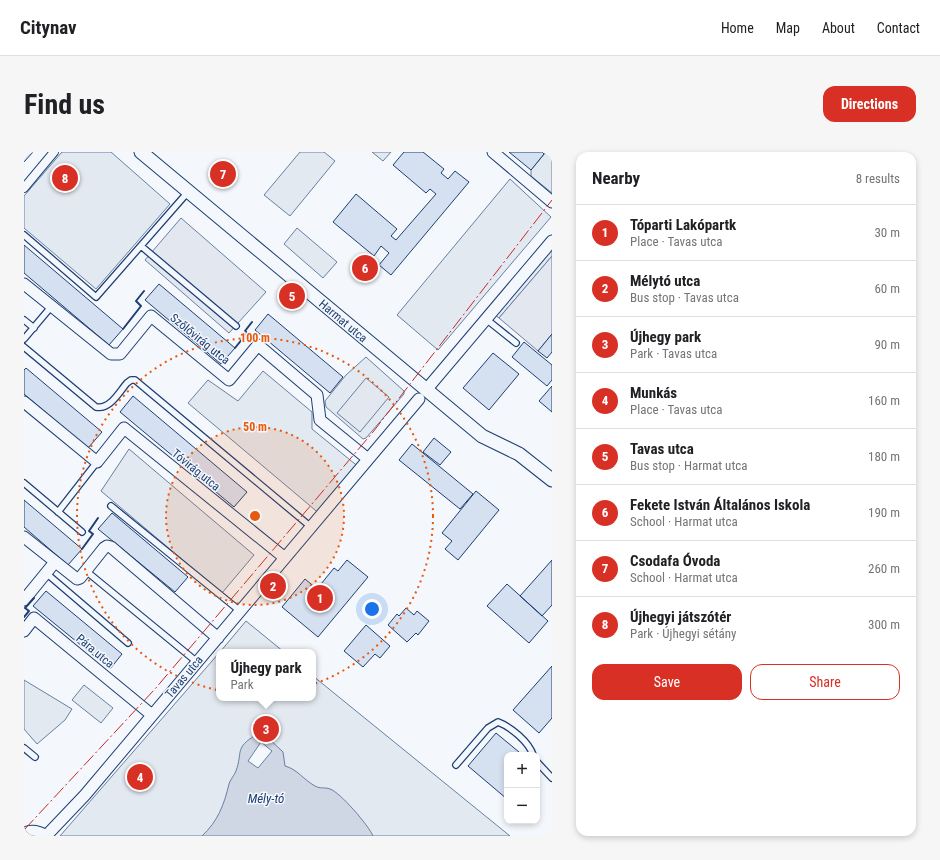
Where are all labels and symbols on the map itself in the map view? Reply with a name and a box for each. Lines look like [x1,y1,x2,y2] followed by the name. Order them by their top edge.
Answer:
[210,159,236,189] pin: 7
[52,163,78,193] pin: 8
[352,253,378,283] pin: 6
[279,281,305,311] pin: 5
[316,297,370,345] street label: Harmat utca
[167,311,233,367] street label: Szőlővirág utca
[240,331,270,345] text: 100 m
[243,420,267,434] text: 50 m
[169,446,223,494] street label: Tóvirág utca
[248,509,262,523] centre of rings
[260,571,286,601] pin: 2
[307,583,333,613] pin: 1
[362,599,382,619] your location
[73,631,117,671] street label: Pára utca
[162,653,206,701] street label: Tavas utca
[253,714,279,744] pin: 3
[127,762,153,792] pin: 4
[248,791,285,806] water label: Mély-tó

